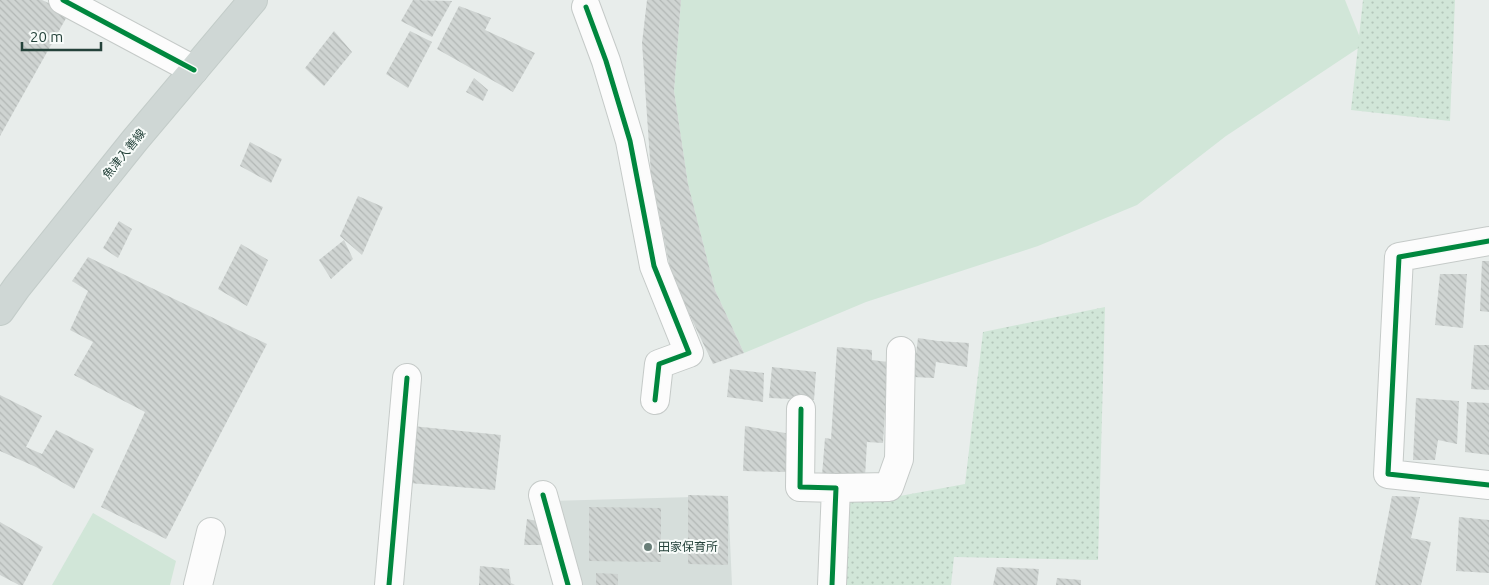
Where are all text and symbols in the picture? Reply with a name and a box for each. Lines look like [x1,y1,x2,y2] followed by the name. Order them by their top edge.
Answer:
[22,20,101,52] scale bar
[30,28,63,45] text: 20 m
[100,126,148,181] street label: 魚津入善線
[658,540,718,553] place label: 田家保育所
[642,541,654,553] marker: 田家保育所

